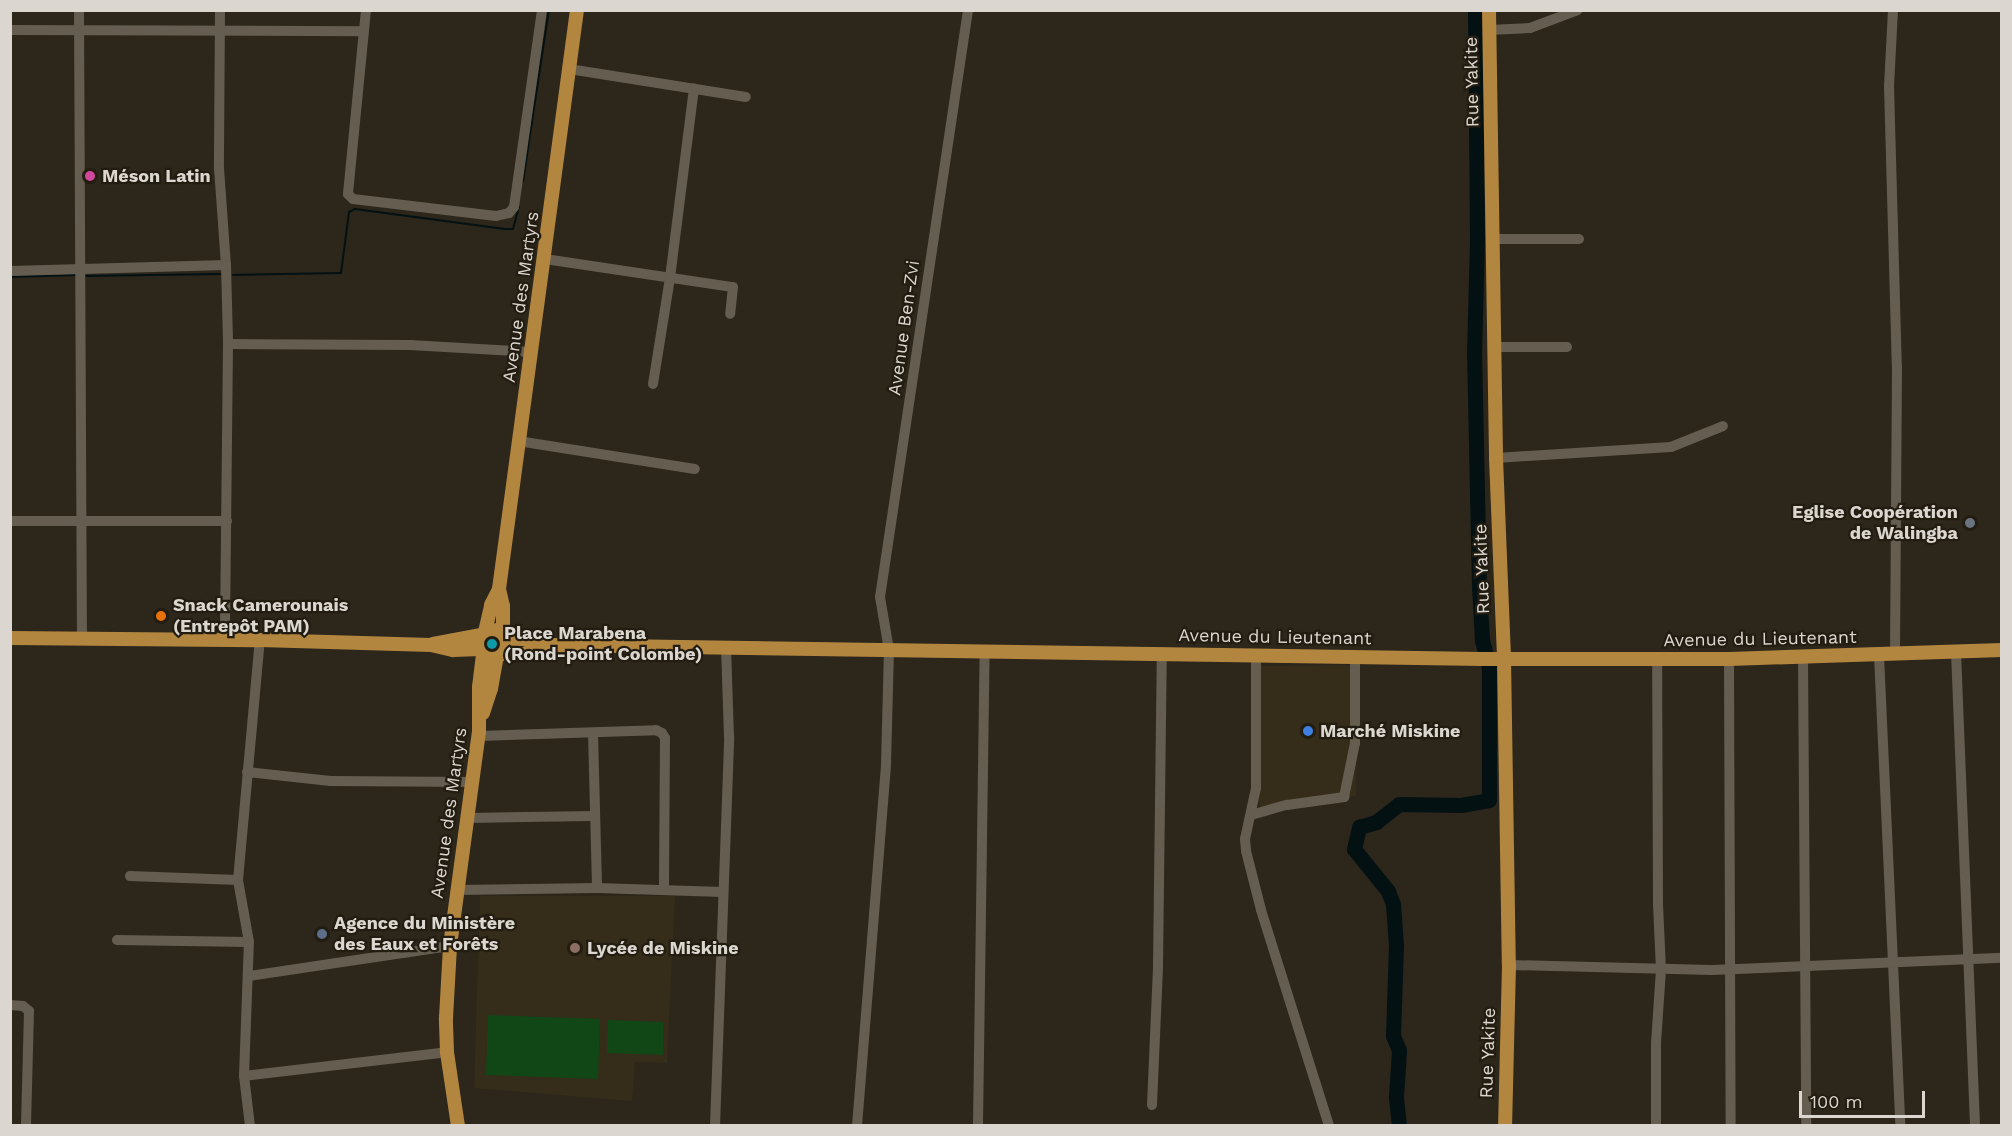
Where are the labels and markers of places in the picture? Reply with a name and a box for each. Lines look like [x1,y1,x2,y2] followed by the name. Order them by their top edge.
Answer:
[102,165,211,187] place label: Méson Latin
[83,169,97,183] marker: Méson Latin
[1792,502,1958,544] place label: Eglise Coopération de Walingba
[1963,516,1977,530] marker: Eglise Coopération de Walingba
[173,595,349,638] place label: Snack Camerounais (Entrepôt PAM)
[154,609,168,623] marker: Snack Camerounais (Entrepôt PAM)
[504,623,702,666] place label: Place Marabena (Rond-point Colombe)
[485,637,499,651] marker: Place Marabena (Rond-point Colombe)
[1320,720,1461,742] place label: Marché Miskine
[1301,724,1315,738] marker: Marché Miskine
[334,913,515,956] place label: Agence du Ministère des Eaux et Forêts
[315,927,329,941] marker: Agence du Ministère des Eaux et Forêts
[587,937,739,959] place label: Lycée de Miskine
[568,941,582,955] marker: Lycée de Miskine

